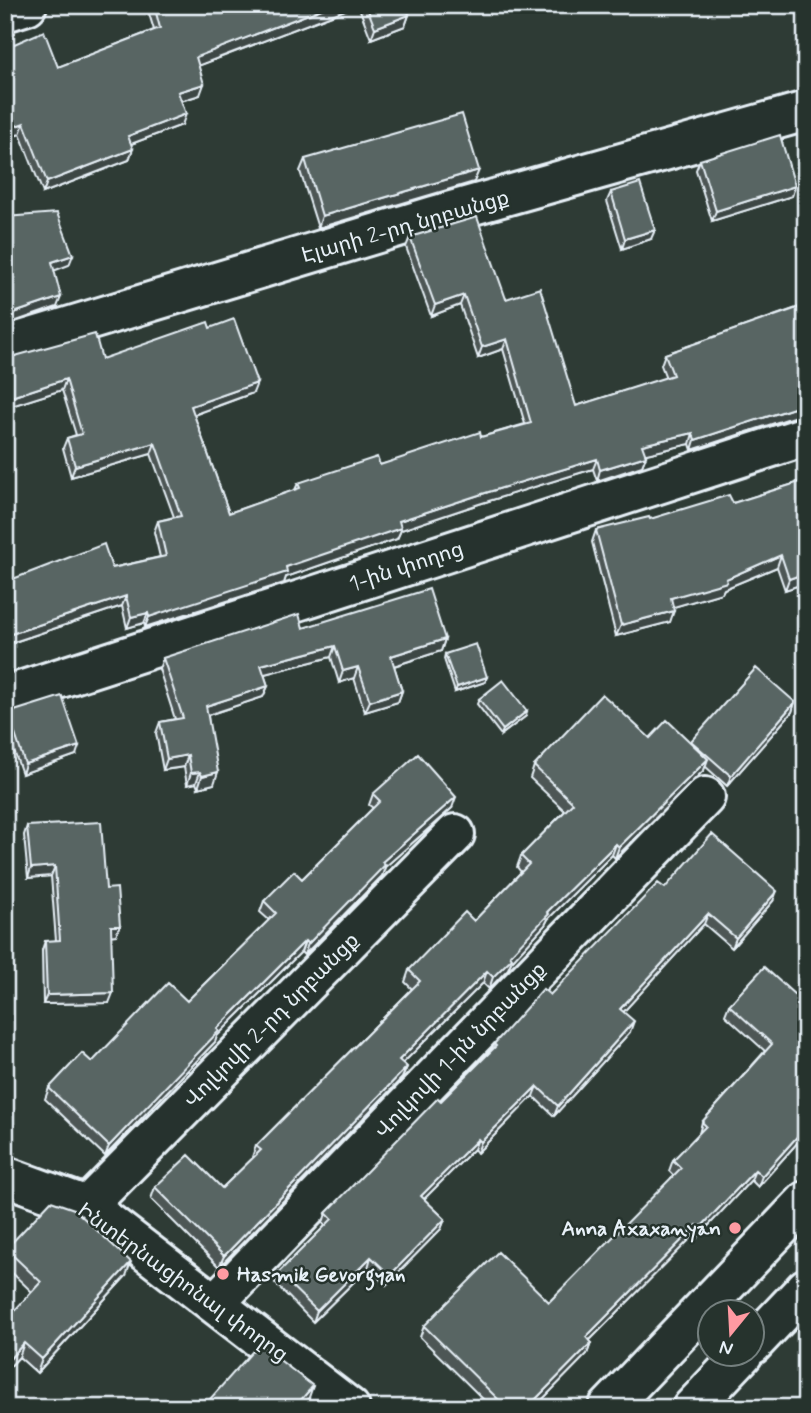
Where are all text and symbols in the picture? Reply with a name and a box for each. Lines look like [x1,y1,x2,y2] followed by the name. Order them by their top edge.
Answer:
[298,184,512,270] street label: Էլարի 2-րդ նրբանցք
[345,535,467,599] street label: 1-ին փողոց
[178,927,365,1114] street label: Վոլկովի 2-րդ նրբանցք
[369,956,552,1145] street label: Վոլկովի 1-ին նրբանցք
[71,1197,293,1369] street label: Ինտերնացիոնալ փողոց
[562,1215,721,1243] place label: Anna Axaxanyan
[727,1220,743,1236] marker: Anna Axaxanyan
[237,1261,406,1291] place label: Hasmik Gevorgyan
[215,1266,231,1282] marker: Hasmik Gevorgyan
[696,1298,766,1368] north arrow
[716,1334,736,1362] text: N

